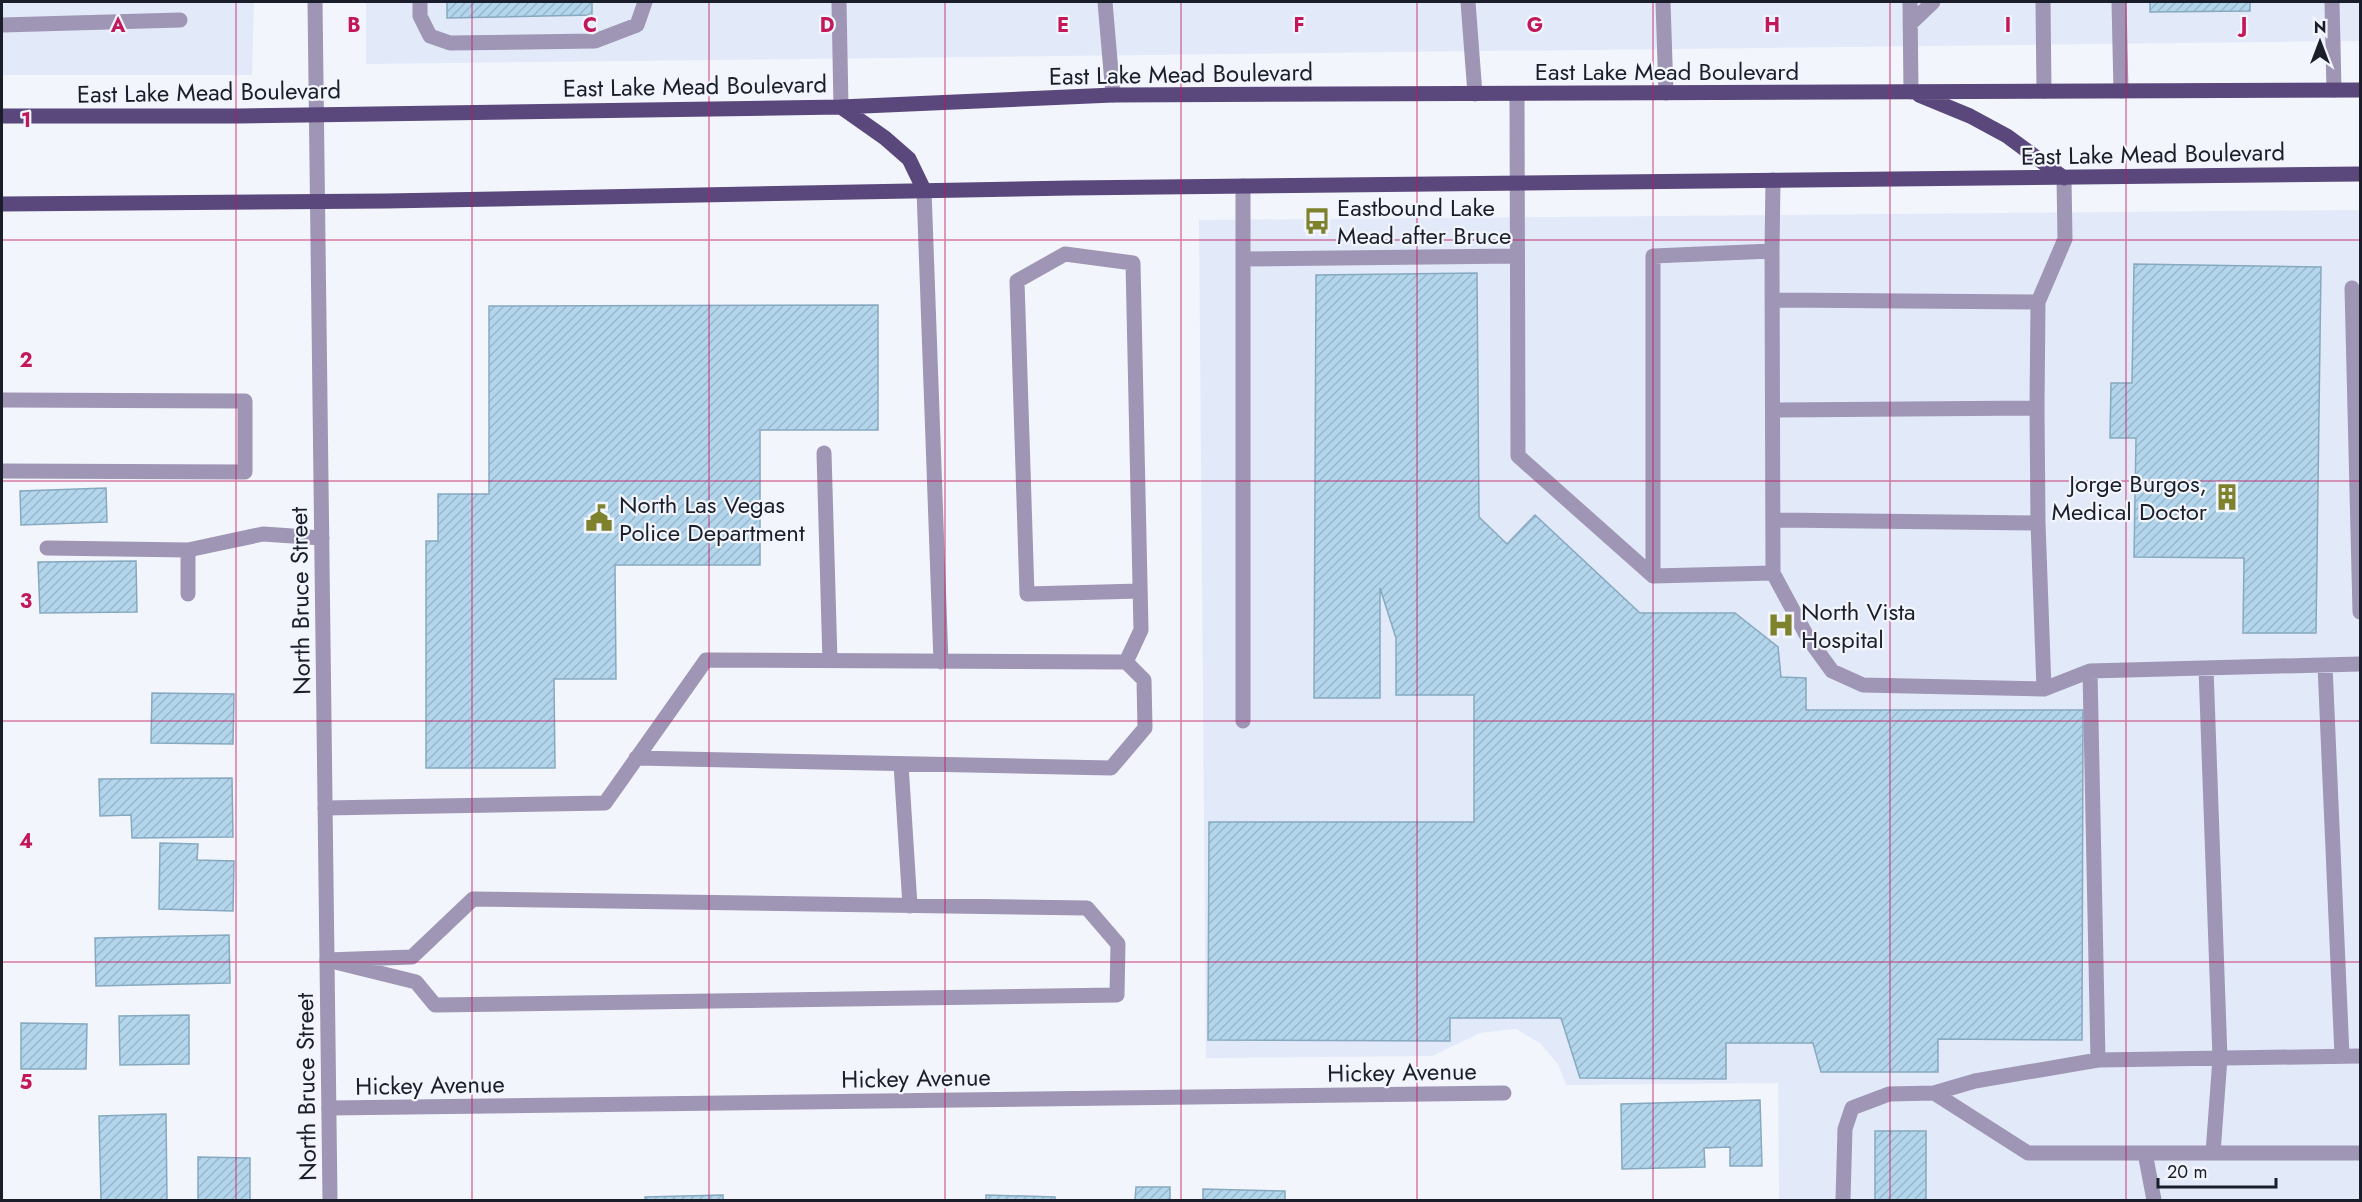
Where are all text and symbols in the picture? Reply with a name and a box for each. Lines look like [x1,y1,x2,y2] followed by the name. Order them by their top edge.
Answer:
[110,11,126,40] text: A
[347,11,361,40] text: B
[583,11,597,40] text: C
[820,11,834,40] text: D
[1057,11,1069,40] text: E
[1293,11,1305,40] text: F
[1527,11,1543,40] text: G
[1764,11,1780,40] text: H
[2005,11,2011,40] text: I
[2237,11,2247,40] text: J
[2290,12,2350,72] north arrow
[2314,16,2326,39] text: N
[1049,54,1313,94] street label: East Lake Mead Boulevard
[1535,54,1799,89] street label: East Lake Mead Boulevard
[563,66,827,106] street label: East Lake Mead Boulevard
[77,72,341,112] street label: East Lake Mead Boulevard
[21,106,31,135] text: 1
[2021,134,2285,174] street label: East Lake Mead Boulevard
[1337,190,1511,253] place label: Eastbound Lake Mead after Bruce
[1302,206,1332,236] bus stop icon: Eastbound Lake Mead after Bruce
[19,346,33,375] text: 2
[2052,466,2208,529] place label: Jorge Burgos, Medical Doctor
[2212,482,2242,512] building icon: Jorge Burgos, Medical Doctor
[619,487,805,550] place label: North Las Vegas Police Department
[584,503,614,533] public building icon: North Las Vegas Police Department
[281,506,319,695] street label: North Bruce Street
[20,587,32,616] text: 3
[1801,594,1916,657] place label: North Vista Hospital
[1766,610,1796,640] hospital icon: North Vista Hospital
[19,827,33,856] text: 4
[287,992,325,1181] street label: North Bruce Street
[1327,1053,1477,1091] street label: Hickey Avenue
[841,1059,991,1097] street label: Hickey Avenue
[355,1066,505,1104] street label: Hickey Avenue
[20,1068,33,1097] text: 5
[2158,1151,2276,1189] scale bar
[2167,1159,2207,1185] text: 20 m

